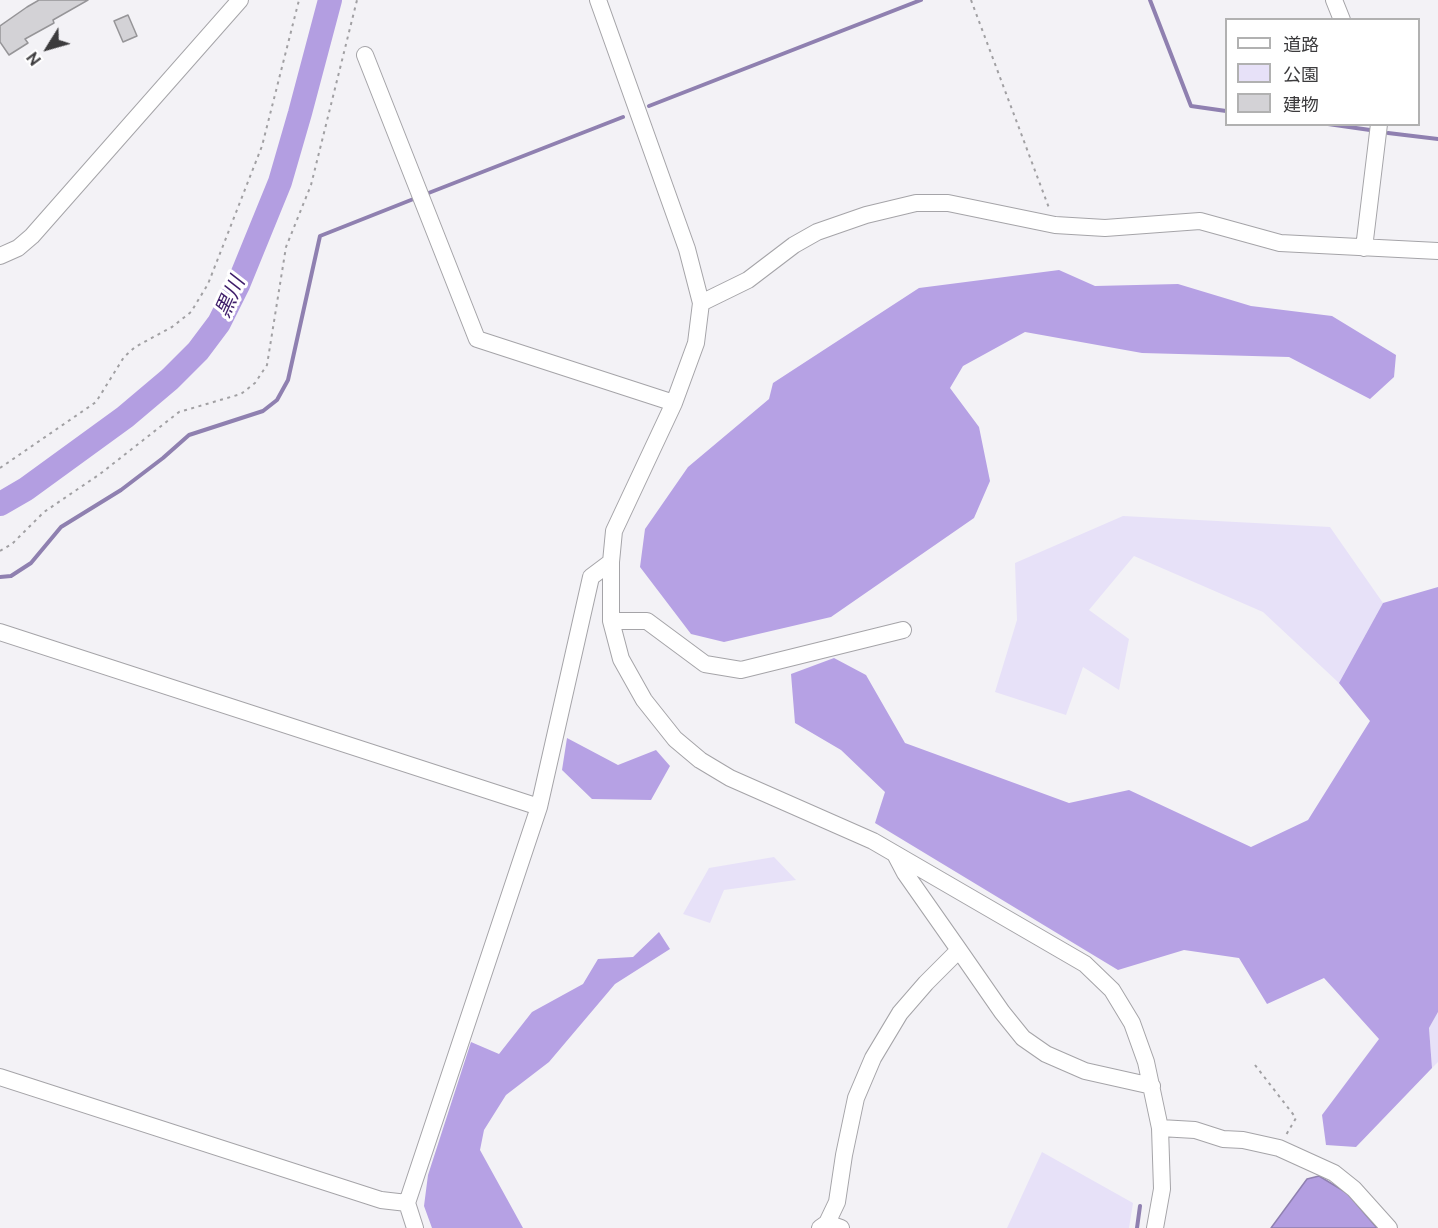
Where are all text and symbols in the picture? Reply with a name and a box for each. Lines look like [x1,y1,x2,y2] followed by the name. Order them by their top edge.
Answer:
[18,18,78,78] north arrow
[1225,18,1420,126] legend
[1283,34,1319,54] text: 道路
[23,49,44,69] text: N
[1283,64,1319,84] text: 公園
[1283,94,1319,114] text: 建物
[210,273,250,321] water label: 黒川

